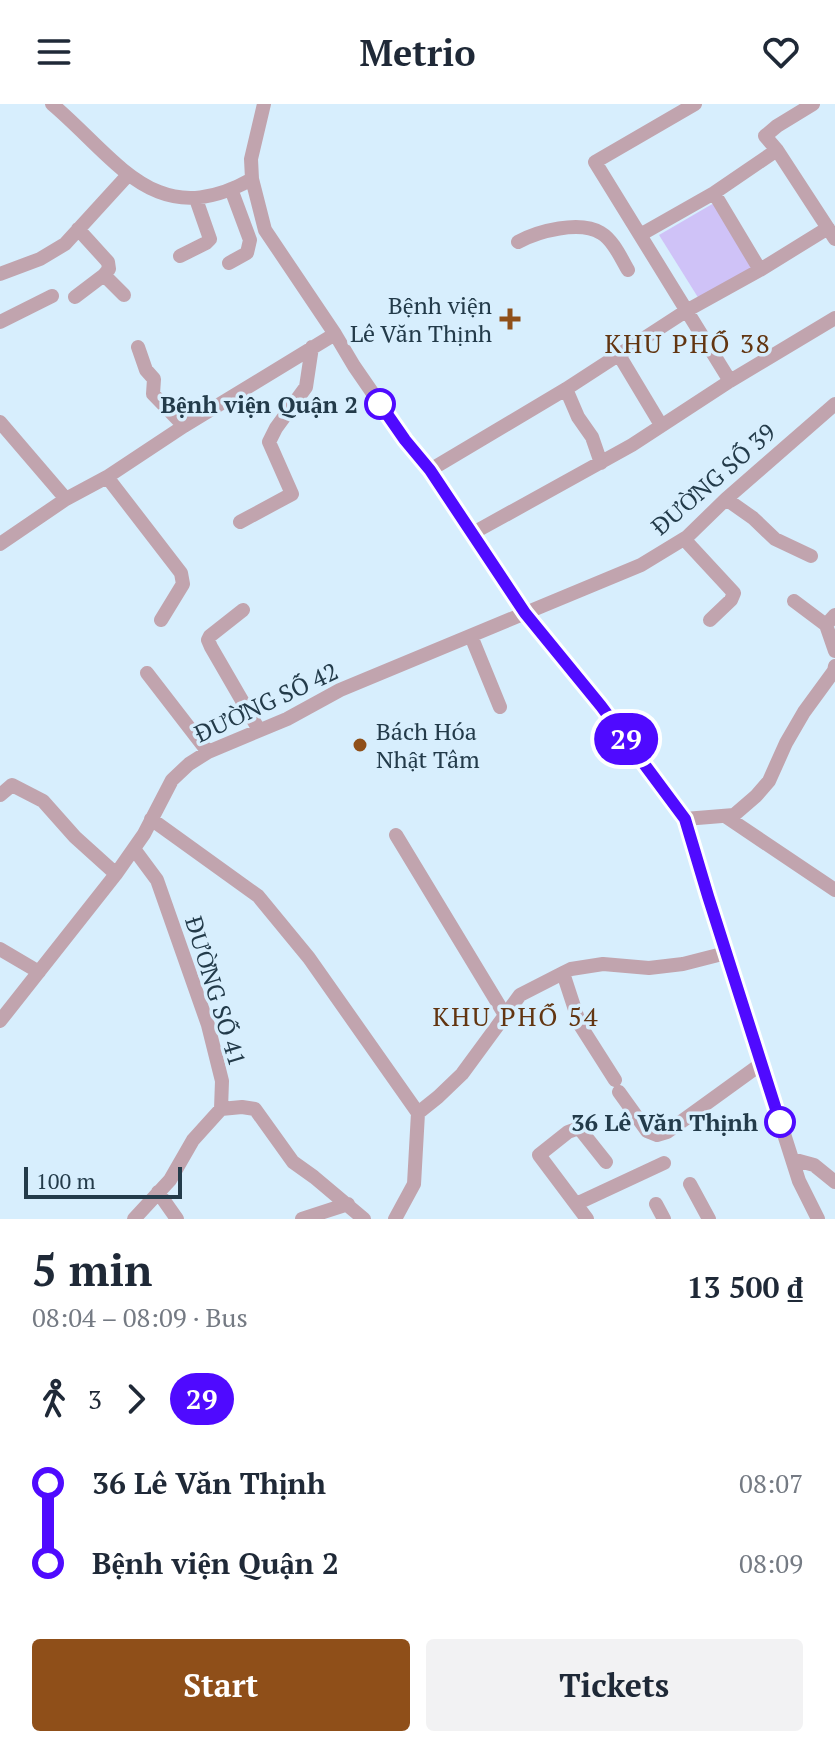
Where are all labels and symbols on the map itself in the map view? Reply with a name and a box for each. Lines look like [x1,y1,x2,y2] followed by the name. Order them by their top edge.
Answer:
[350,289,492,349] place label: Bệnh viện Lê Văn Thịnh
[499,308,521,330] marker: Bệnh viện Lê Văn Thịnh
[604,326,772,360] district label: KHU PHỐ 38
[160,388,358,420] place label: Bệnh viện Quận 2
[365,389,395,419] marker: Bệnh viện Quận 2
[644,416,782,542] street label: ĐƯỜNG SỐ 39
[189,655,343,749] street label: ĐƯỜNG SỐ 42
[590,713,662,765] line badge: 29
[376,715,480,775] place label: Bách Hóa Nhật Tâm
[351,736,369,754] marker: Bách Hóa Nhật Tâm
[178,912,254,1070] street label: ĐƯỜNG SỐ 41
[432,999,600,1033] district label: KHU PHỐ 54
[571,1106,759,1138] place label: 36 Lê Văn Thịnh
[765,1107,795,1137] marker: 36 Lê Văn Thịnh
[24,1163,182,1199] scale bar

